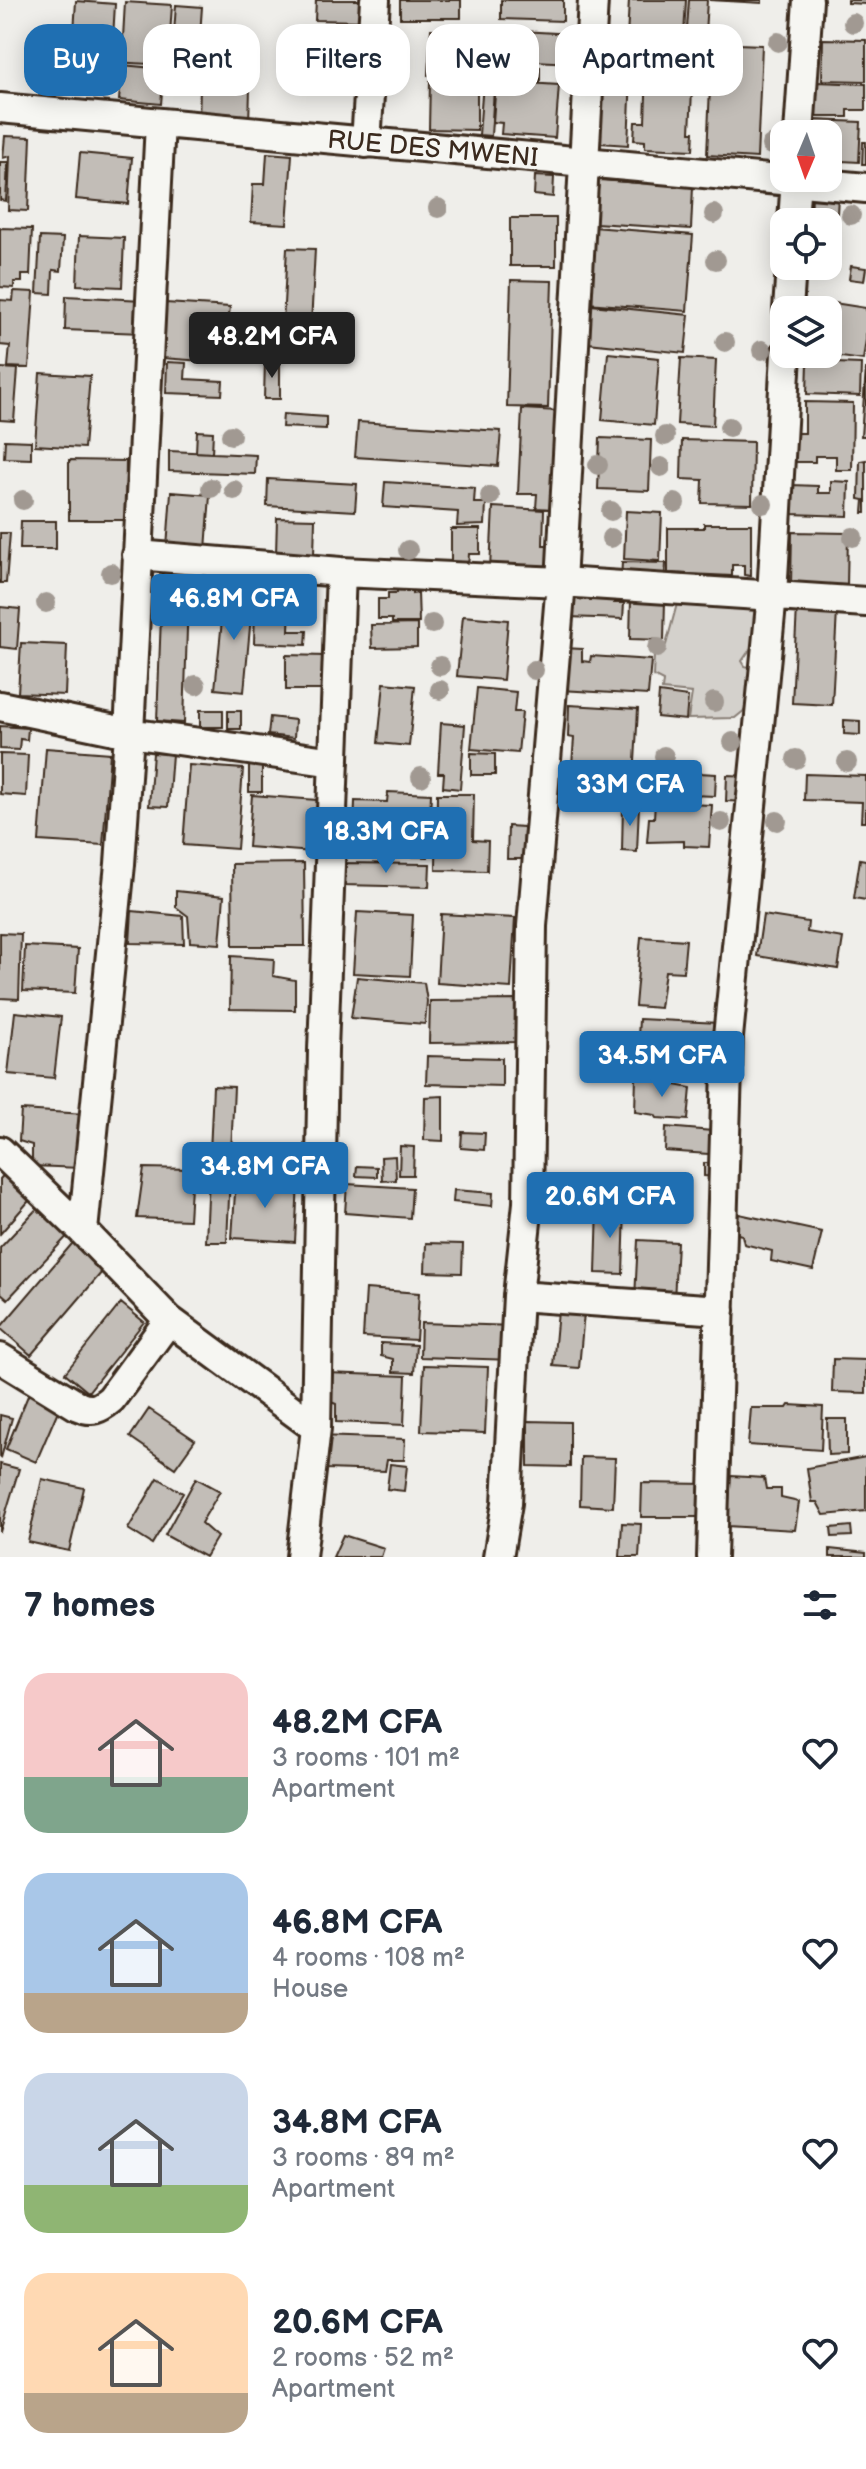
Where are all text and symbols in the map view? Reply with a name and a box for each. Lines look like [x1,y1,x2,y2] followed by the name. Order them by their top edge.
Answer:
[24,24,127,96] chip: Buy
[143,24,260,96] chip: Rent
[276,24,410,96] chip: Filters
[426,24,539,96] chip: New
[555,24,743,96] chip: Apartment
[770,120,842,192] north arrow
[770,120,842,368] map controls
[326,125,540,174] street label: RUE DES MWENI
[770,208,842,280] button: locate
[770,296,842,368] button: layers
[180,312,364,380] pin: 48.2M CFA
[207,322,337,353] text: 48.2M CFA
[142,574,326,642] pin: 46.8M CFA
[169,584,299,615] text: 46.8M CFA
[556,760,704,828] pin: 33M CFA
[576,770,684,801] text: 33M CFA
[294,807,478,875] pin: 18.3M CFA
[323,817,449,848] text: 18.3M CFA
[570,1031,754,1099] pin: 34.5M CFA
[597,1041,727,1072] text: 34.5M CFA
[173,1142,357,1210] pin: 34.8M CFA
[200,1152,330,1183] text: 34.8M CFA
[518,1172,702,1240] pin: 20.6M CFA
[545,1182,675,1213] text: 20.6M CFA
[798,1583,842,1627] icon: filters
[24,1585,155,1626] text: 7 homes
[272,1702,442,1743] text: 48.2M CFA
[88,1705,184,1801] icon: home
[798,1731,842,1775] icon: heart
[272,1743,460,1774] text: 3 rooms · 101 m²
[272,1774,395,1805] text: Apartment
[272,1902,442,1943] text: 46.8M CFA
[88,1905,184,2001] icon: home
[798,1931,842,1975] icon: heart
[272,1943,465,1974] text: 4 rooms · 108 m²
[272,1974,348,2005] text: House
[272,2102,442,2143] text: 34.8M CFA
[88,2105,184,2201] icon: home
[798,2131,842,2175] icon: heart
[272,2143,455,2174] text: 3 rooms · 89 m²
[272,2174,395,2205] text: Apartment
[272,2302,443,2343] text: 20.6M CFA
[88,2305,184,2401] icon: home
[798,2331,842,2375] icon: heart
[272,2343,454,2374] text: 2 rooms · 52 m²
[272,2374,395,2405] text: Apartment

